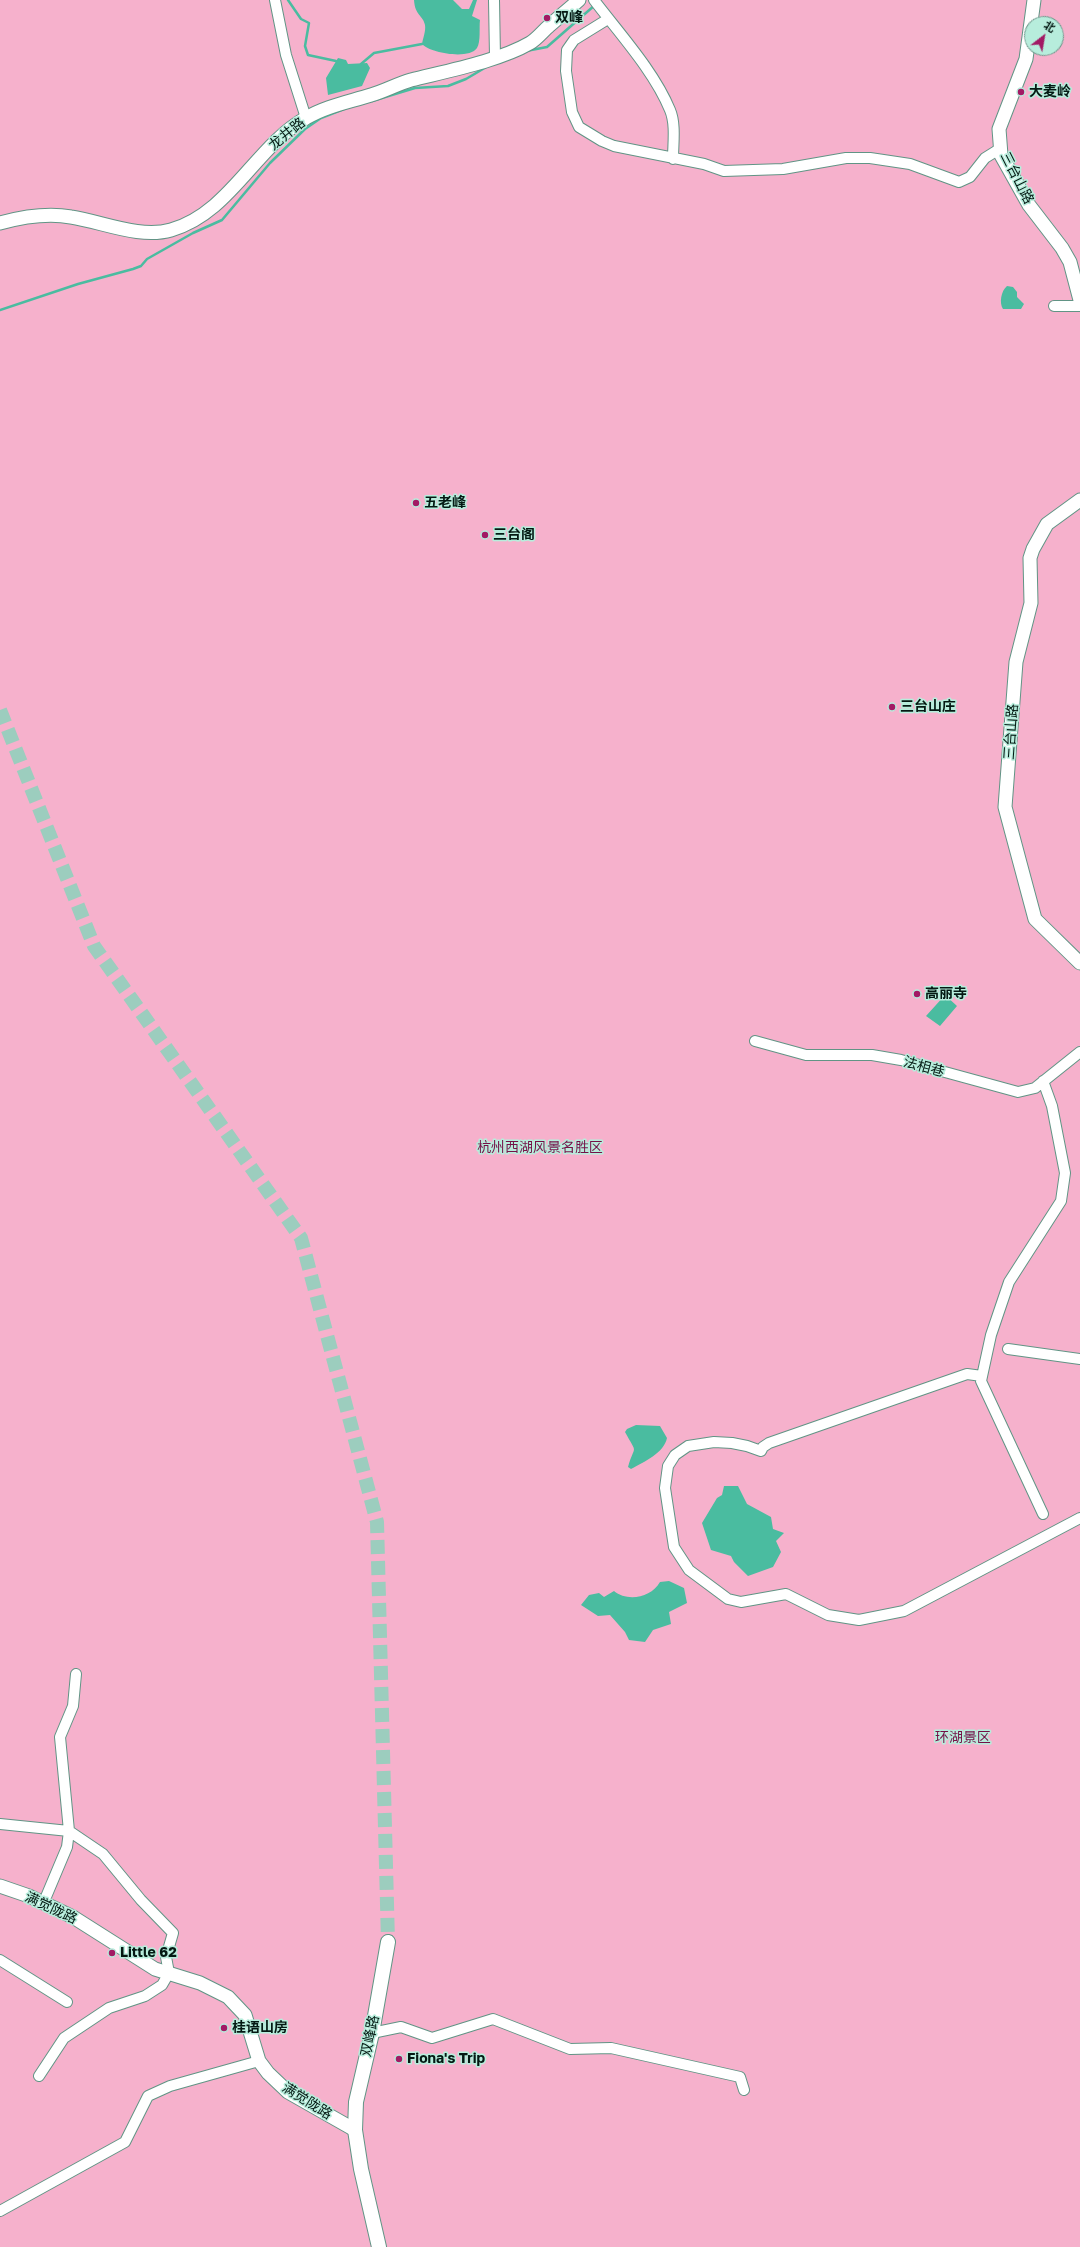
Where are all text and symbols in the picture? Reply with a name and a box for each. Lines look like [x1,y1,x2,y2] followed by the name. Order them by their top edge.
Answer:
[555,10,583,26] place label: 双峰
[542,13,552,23] marker: 双峰
[1024,16,1064,56] north arrow
[1042,18,1058,35] text: 北
[1029,84,1071,100] place label: 大麦岭
[1016,87,1026,97] marker: 大麦岭
[265,114,309,154] street label: 龙井路
[997,149,1037,207] street label: 三台山路
[424,495,466,511] place label: 五老峰
[411,498,421,508] marker: 五老峰
[493,527,535,543] place label: 三台阁
[480,530,490,540] marker: 三台阁
[900,699,956,715] place label: 三台山庄
[887,702,897,712] marker: 三台山庄
[1001,703,1021,761] street label: 三台山路
[925,986,967,1002] place label: 高丽寺
[912,989,922,999] marker: 高丽寺
[902,1053,946,1081] street label: 法相巷
[477,1140,603,1156] park label: 杭州西湖风景名胜区
[935,1730,991,1746] park label: 环湖景区
[22,1889,80,1927] street label: 满觉陇路
[120,1945,177,1961] place label: Little 62
[107,1948,117,1958] marker: Little 62
[357,2014,383,2058] street label: 双峰路
[232,2020,288,2036] place label: 桂语山房
[219,2023,229,2033] marker: 桂语山房
[407,2051,485,2067] place label: Fiona's Trip
[394,2054,404,2064] marker: Fiona's Trip
[279,2079,335,2123] street label: 满觉陇路

